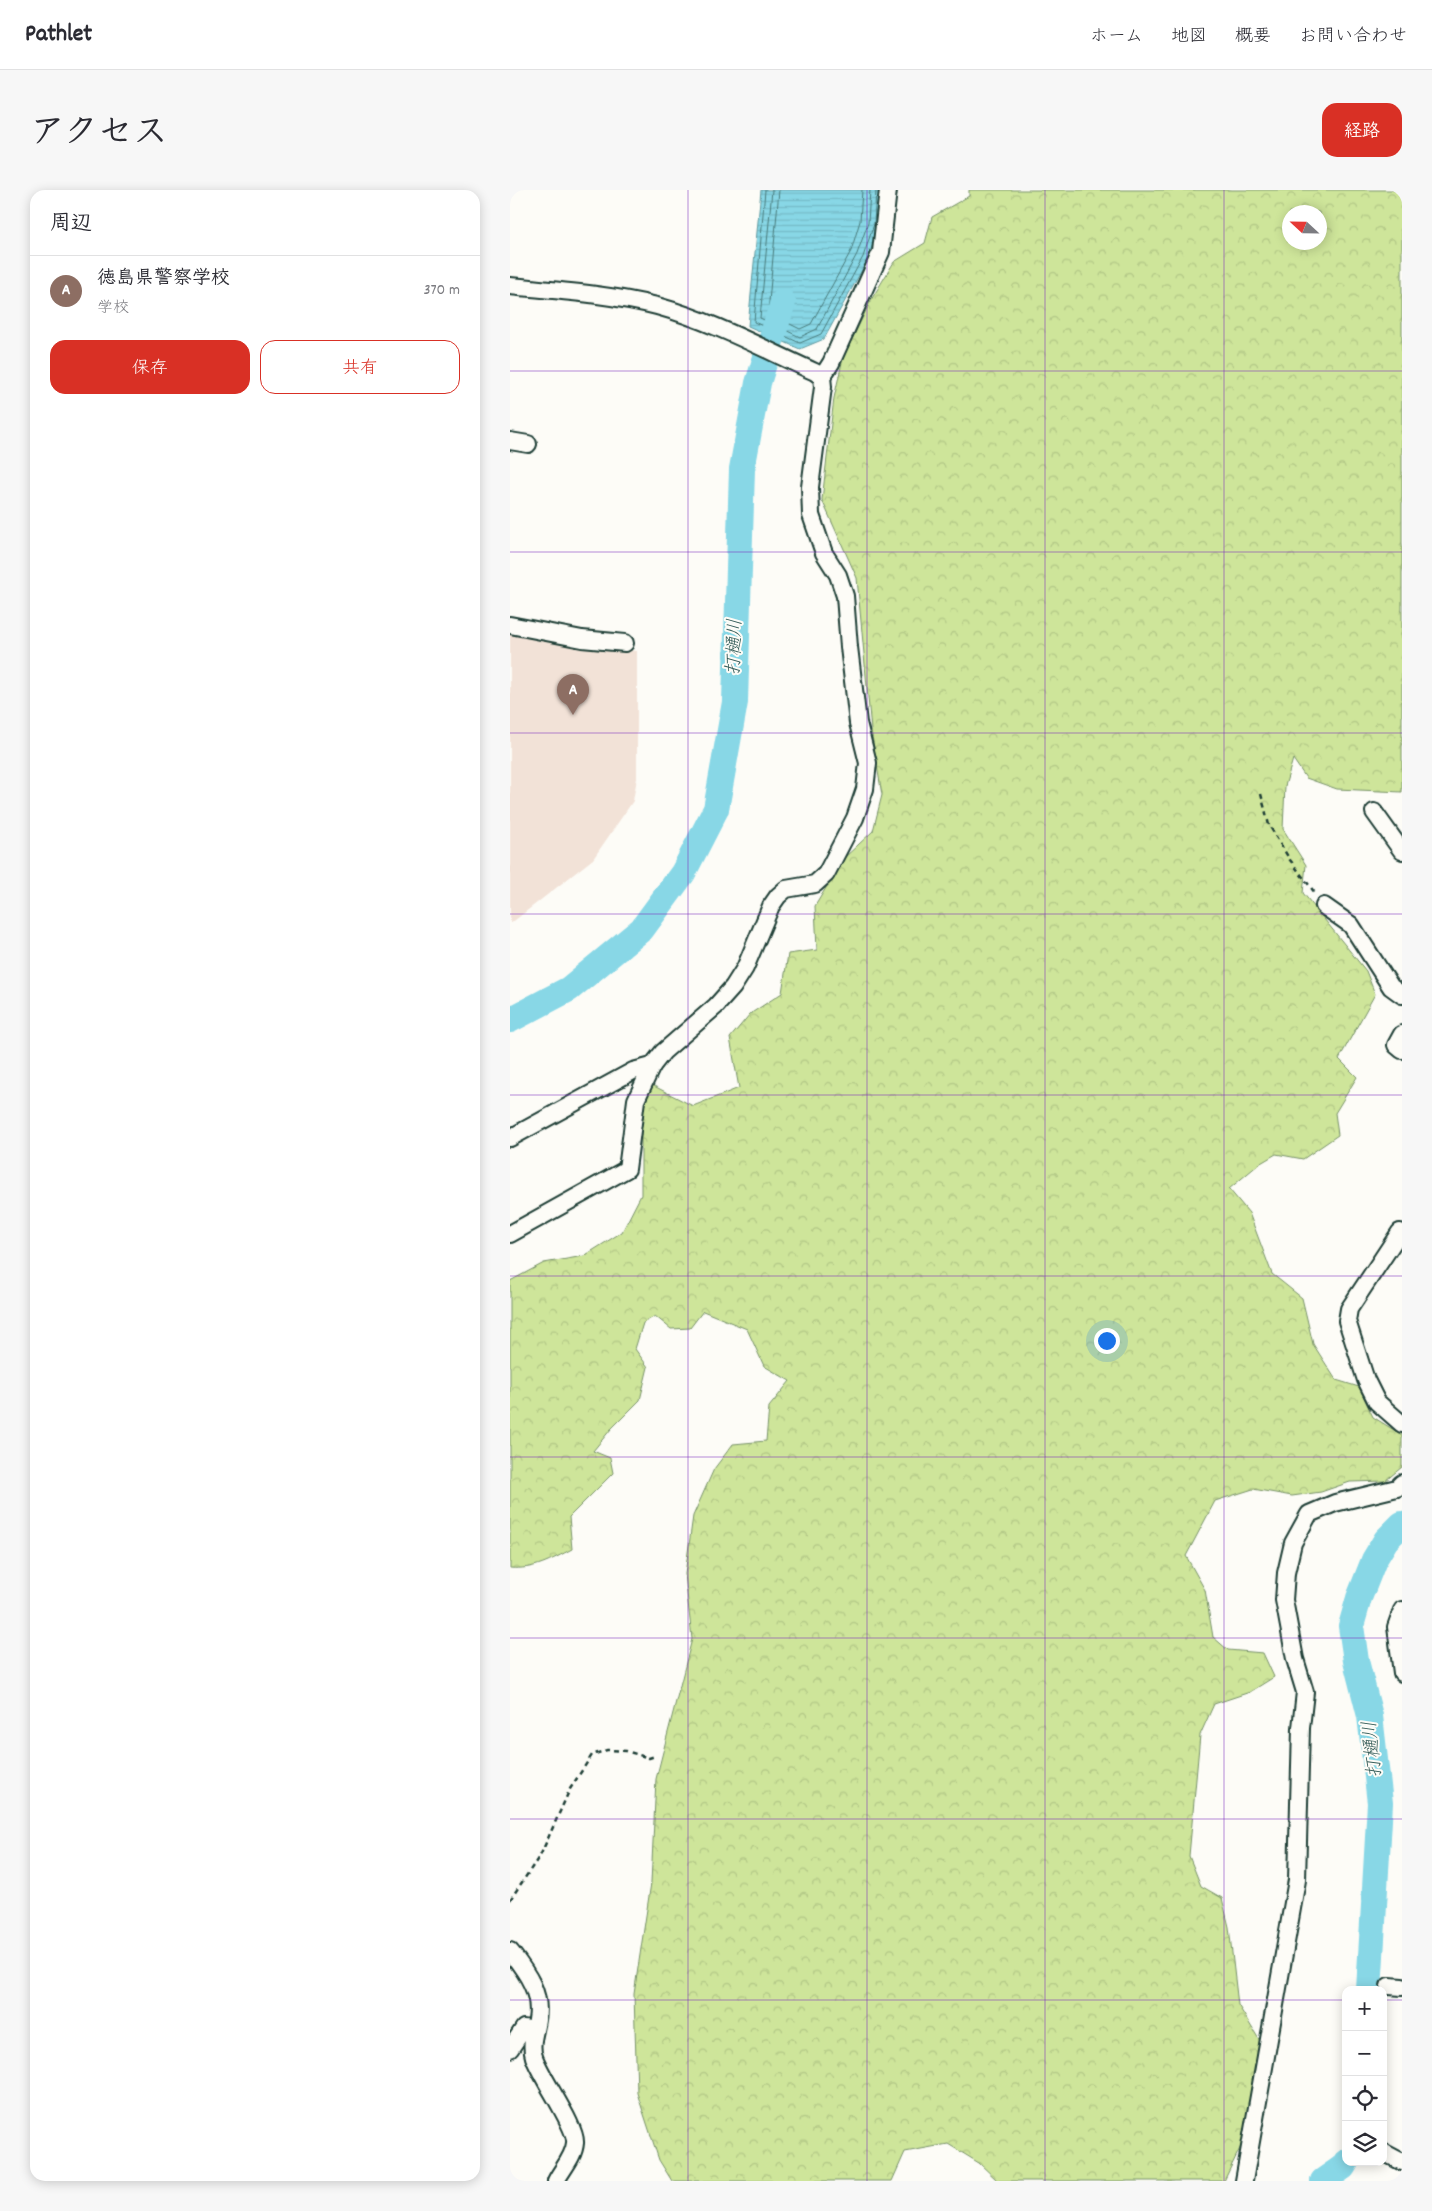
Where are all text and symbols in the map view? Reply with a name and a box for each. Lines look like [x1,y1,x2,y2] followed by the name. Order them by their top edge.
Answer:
[25,18,92,52] text: Pathlet
[1090,25,1143,50] text: ホーム
[1171,25,1207,50] text: 地図
[1235,25,1271,50] text: 概要
[1299,25,1407,50] text: お問い合わせ
[1322,103,1402,157] button: 経路
[30,110,168,160] text: アクセス
[1282,205,1327,250] north arrow
[50,210,92,240] text: 周辺
[97,266,230,293] text: 徳島県警察学校
[62,279,70,302] text: A
[423,279,460,302] text: 370 m
[97,297,129,320] text: 学校
[50,340,250,394] button: 保存
[260,340,460,394] button: 共有
[722,618,750,676] water label: 打樋川
[557,674,589,715] pin: A
[1094,1328,1120,1354] your location
[1358,1719,1390,1779] water label: 打樋川
[1342,1986,1387,2166] map controls
[1342,1986,1387,2031] button: +
[1342,2031,1387,2076] button: −
[1342,2076,1387,2121] button: locate
[1342,2121,1387,2166] button: layers

